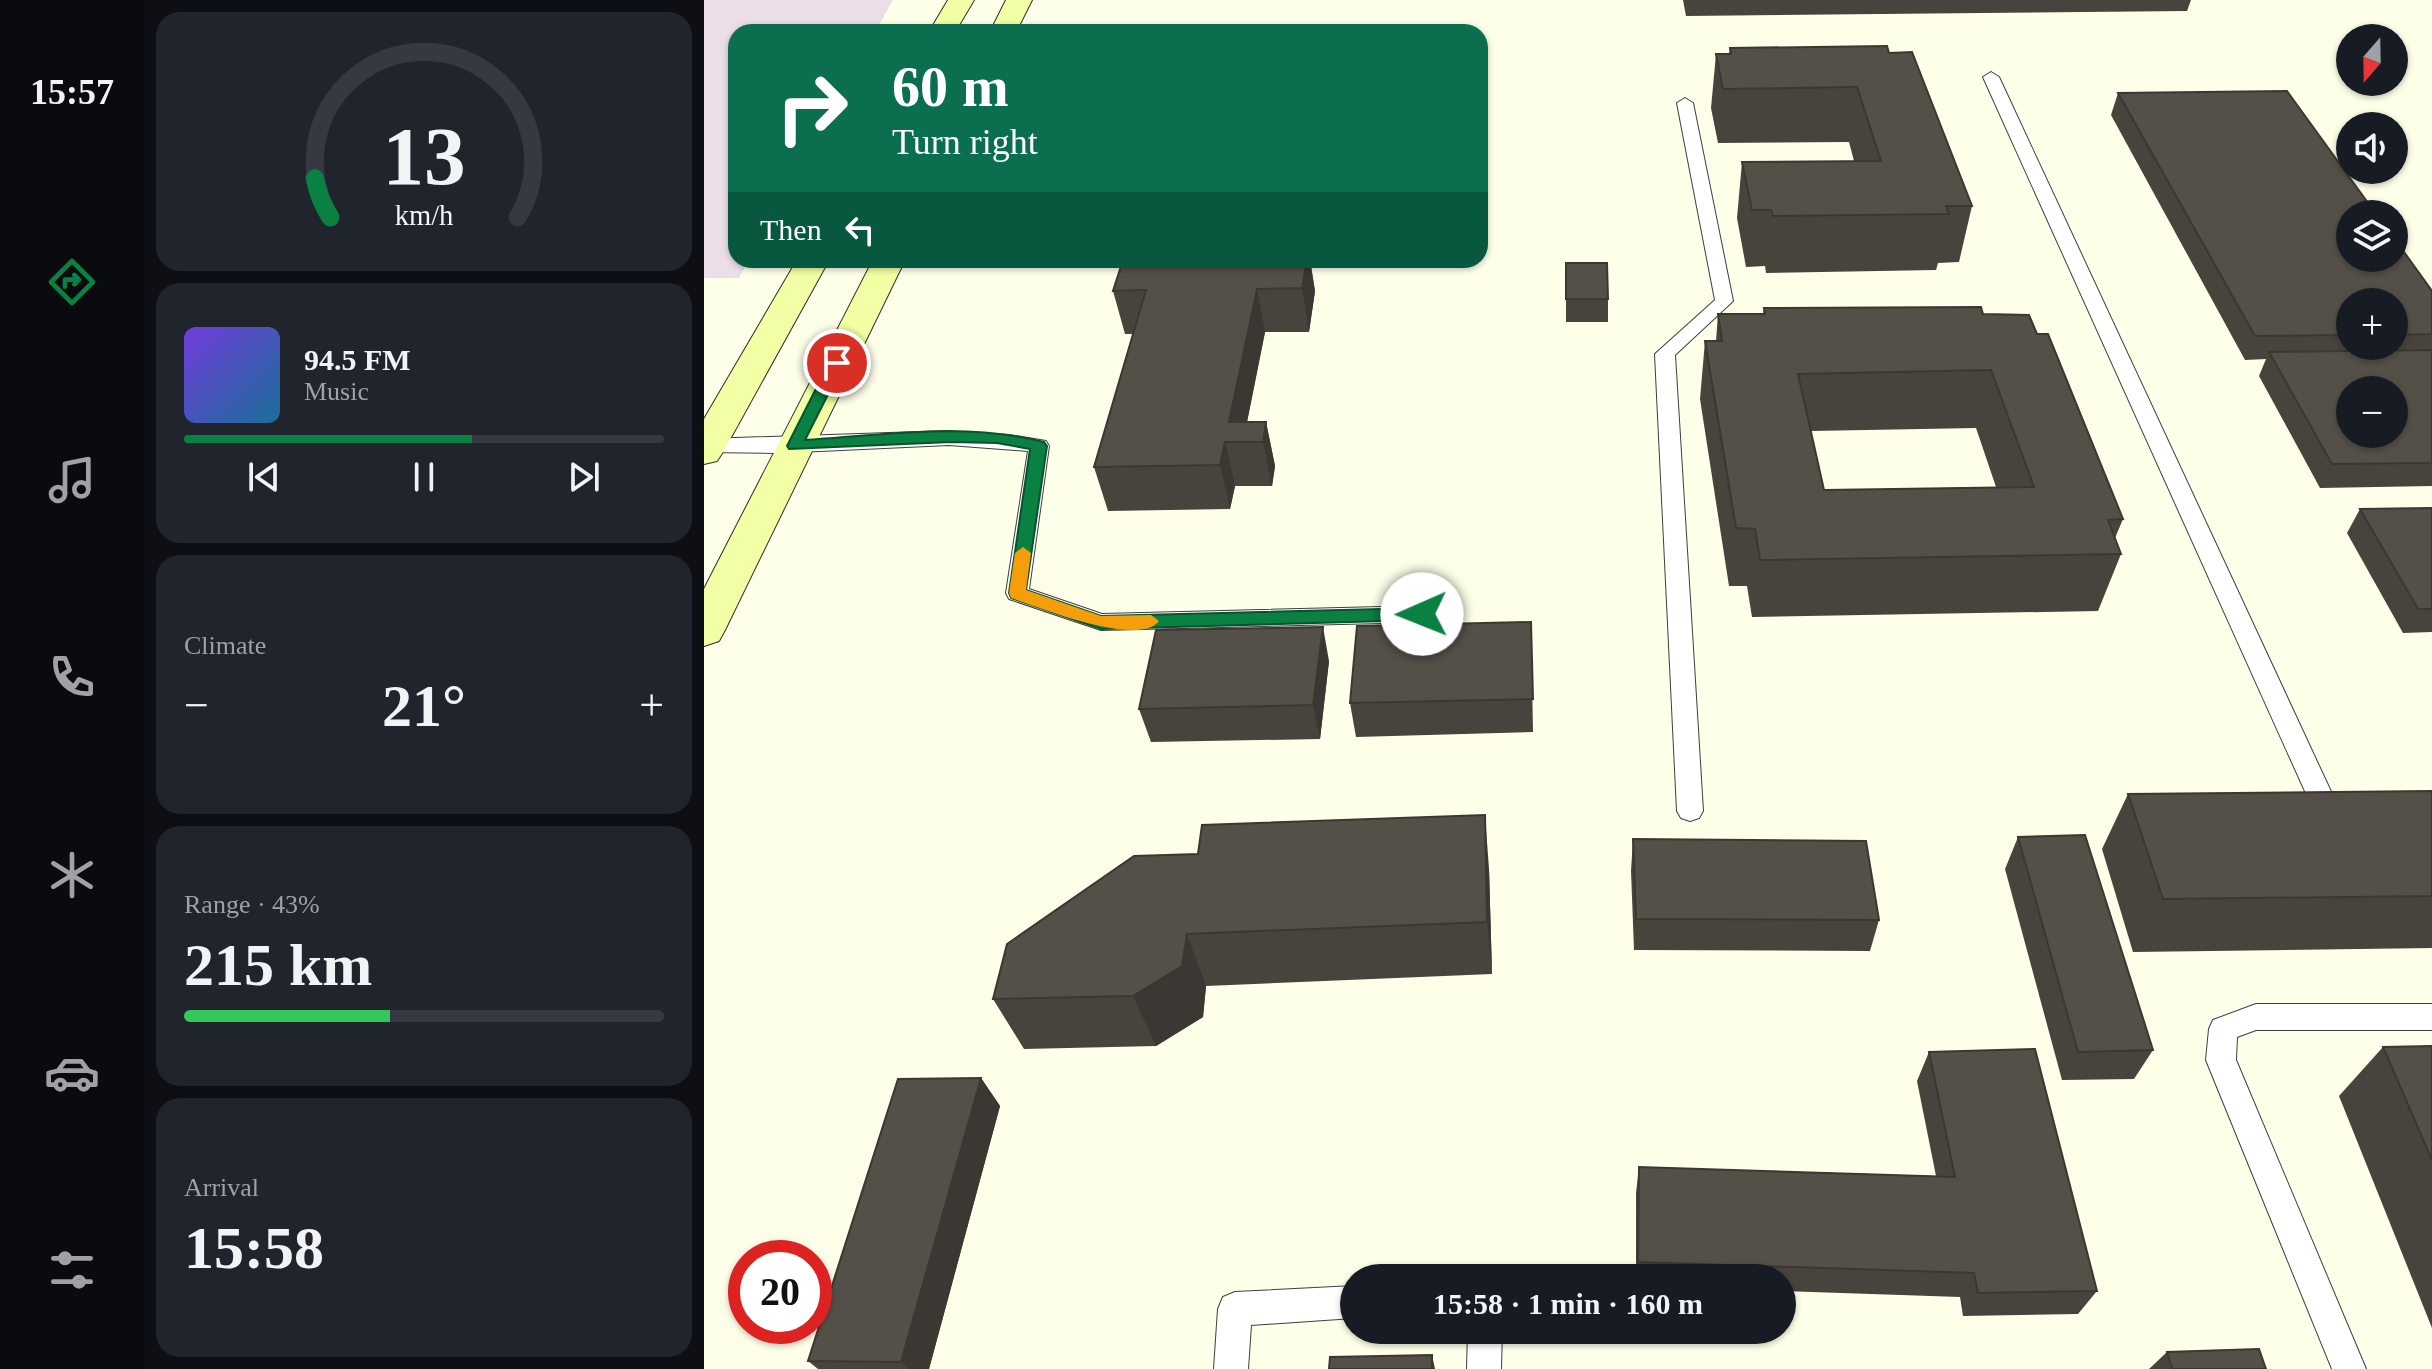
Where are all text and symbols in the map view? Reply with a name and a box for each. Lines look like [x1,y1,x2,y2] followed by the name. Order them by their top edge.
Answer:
[2336,24,2408,96] north arrow
[2336,24,2408,448] map controls
[760,56,864,160] icon: right
[892,56,1009,118] text: 60 m
[30,72,114,112] text: 15:57
[382,109,466,201] text: 13
[2336,112,2408,184] button: sound
[892,122,1038,162] text: Turn right
[395,200,453,231] text: km/h
[2336,200,2408,272] button: layers
[838,208,882,252] icon: left
[760,213,822,246] text: Then
[44,254,100,310] icon: directions
[2336,288,2408,360] button: +
[803,329,871,397] pin
[815,341,859,385] icon: arrive
[304,343,411,376] text: 94.5 FM
[2336,376,2408,448] button: −
[304,377,369,406] text: Music
[44,452,100,508] icon: music
[242,455,286,499] icon: previous
[402,455,446,499] icon: pause
[562,455,606,499] icon: next
[1380,572,1464,656] position arrow
[184,631,266,660] text: Climate
[44,649,100,705] icon: phone
[382,673,466,739] text: 21°
[184,681,209,730] text: −
[639,681,664,730] text: +
[44,847,100,903] icon: climate
[184,890,320,919] text: Range · 43%
[184,932,372,998] text: 215 km
[44,1045,100,1101] icon: car
[184,1173,259,1202] text: Arrival
[184,1215,324,1281] text: 15:58
[728,1240,832,1344] speed limit sign: 20
[44,1242,100,1298] icon: filters
[1433,1287,1703,1320] text: 15:58 · 1 min · 160 m

